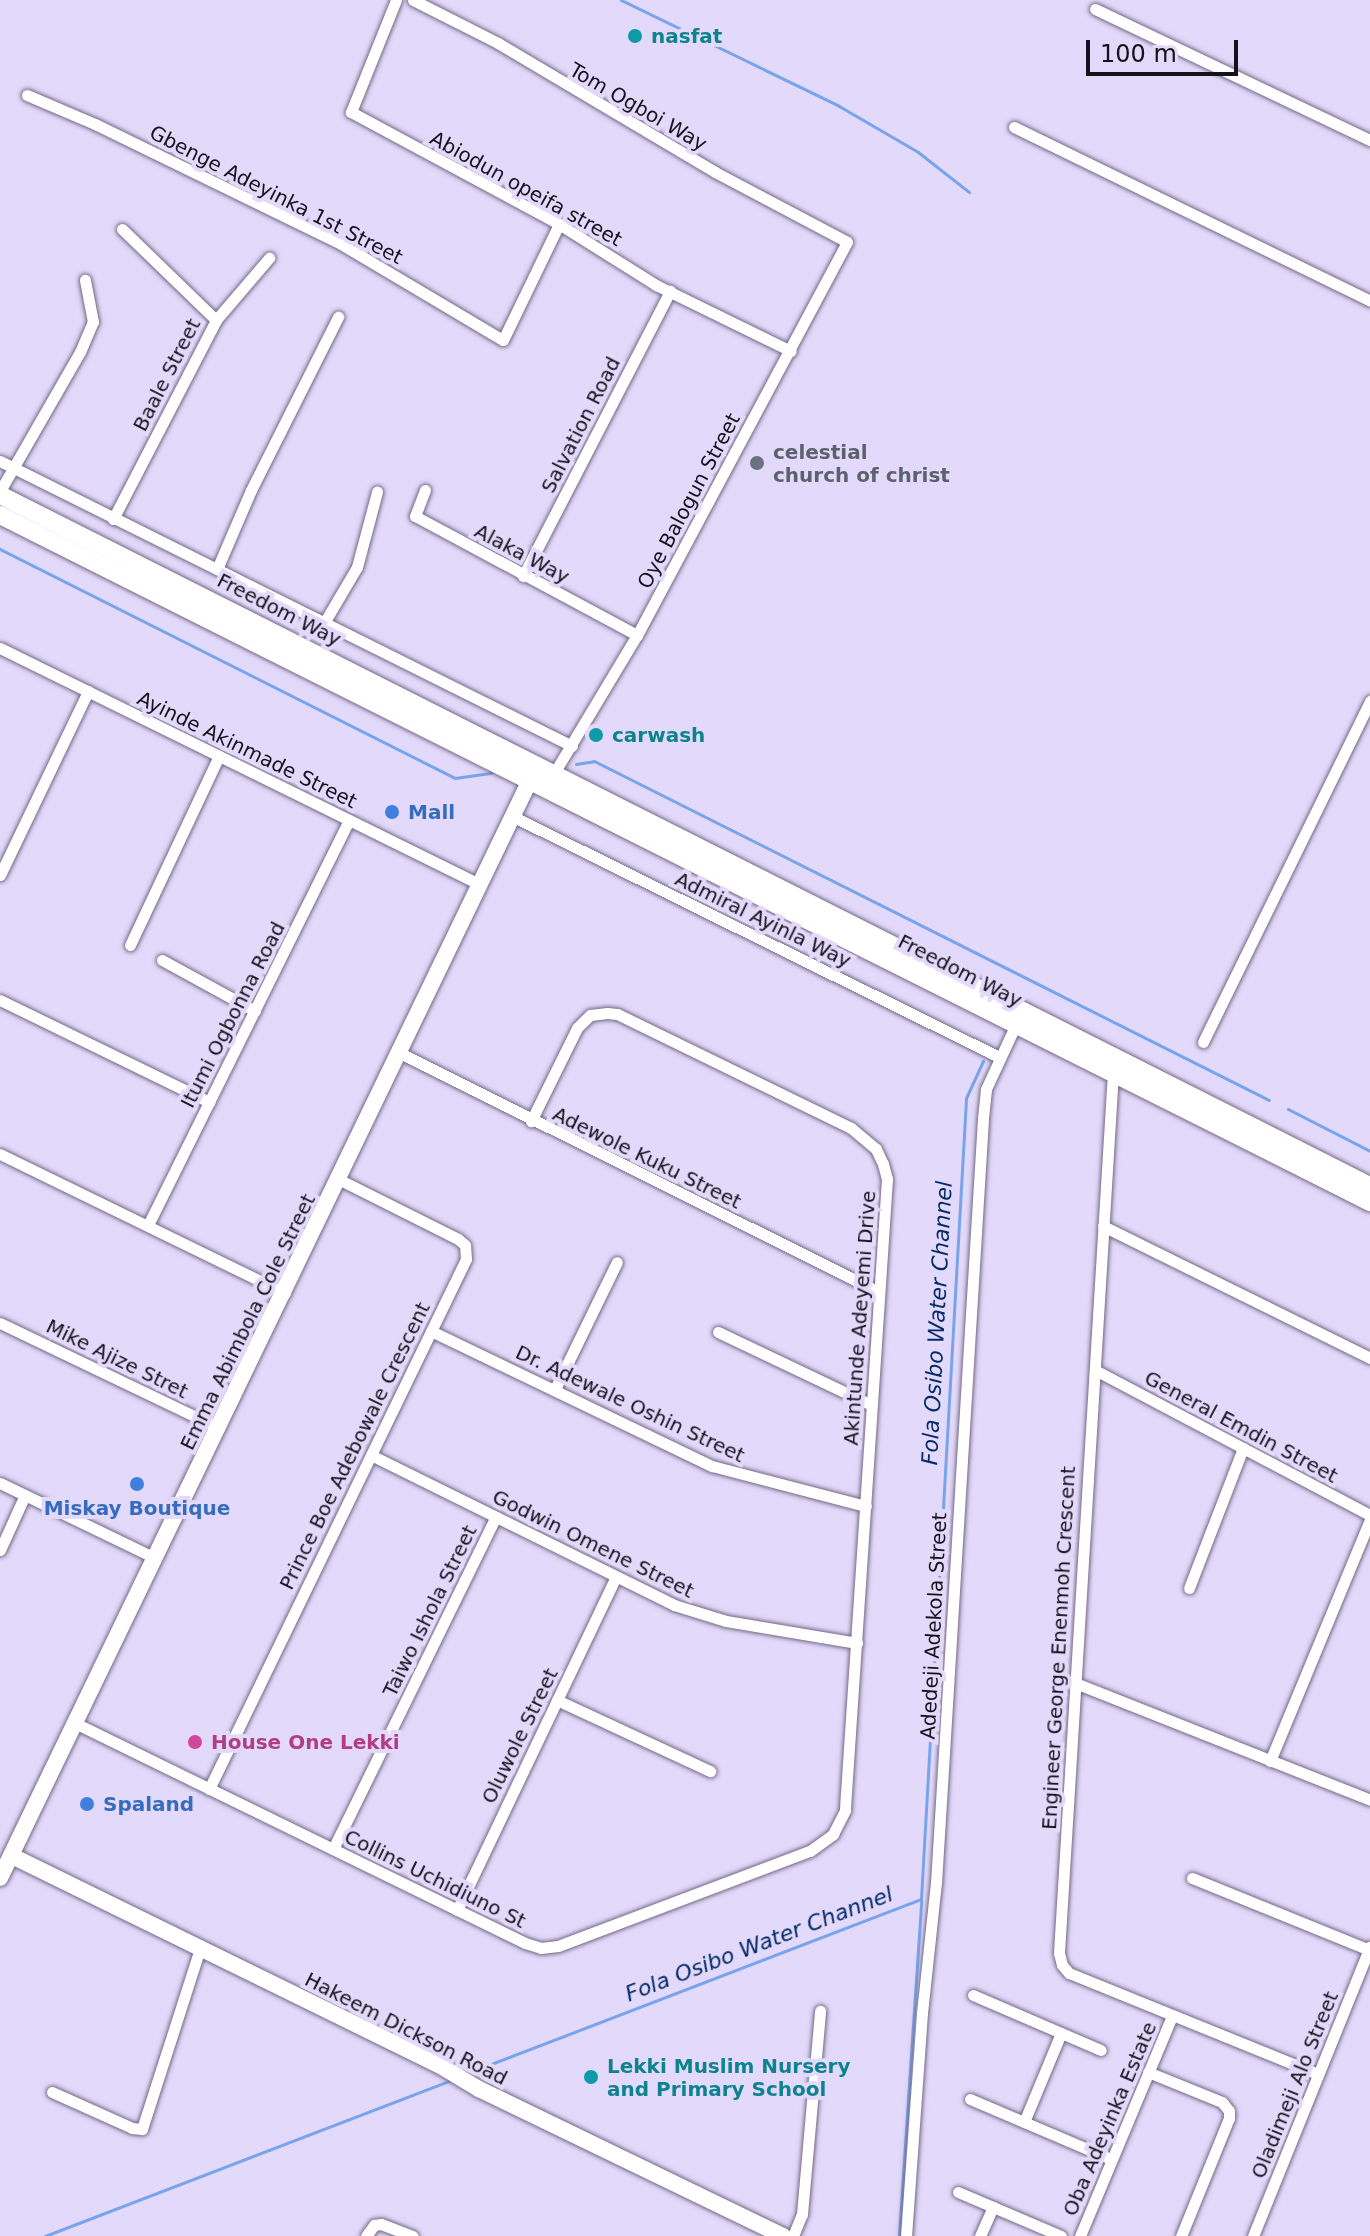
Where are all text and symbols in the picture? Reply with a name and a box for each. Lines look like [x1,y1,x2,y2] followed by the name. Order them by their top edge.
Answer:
[651,24,722,48] place label: nasfat
[1090,24,1242,74] scale bar
[626,27,644,45] marker: nasfat
[1100,40,1177,68] text: 100 m
[565,58,711,156] street label: Tom Ogboi Way
[145,121,407,269] street label: Gbenge Adeyinka 1st Street
[426,126,626,252] street label: Abiodun opeifa street
[128,315,206,435] street label: Baale Street
[536,353,626,497] street label: Salvation Road
[633,409,745,593] street label: Oye Balogun Street
[773,440,950,487] place label: celestial church of christ
[748,454,766,472] marker: celestial church of christ
[470,519,574,589] street label: Alaka Way
[213,568,345,652] street label: Freedom Way
[133,686,361,814] street label: Ayinde Akinmade Street
[612,723,705,747] place label: carwash
[587,726,605,744] marker: carwash
[408,800,455,824] place label: Mall
[383,803,401,821] marker: Mall
[671,867,855,973] street label: Admiral Ayinla Way
[176,918,290,1112] street label: Itumi Ogbonna Road
[894,929,1026,1013] street label: Freedom Way
[549,1102,745,1214] street label: Adewole Kuku Street
[916,1180,958,1466] water label: Fola Osibo Water Channel
[175,1190,321,1454] street label: Emma Abimbola Cole Street
[839,1190,881,1446] street label: Akintunde Adeyemi Drive
[275,1298,435,1594] street label: Prince Boe Adebowale Crescent
[42,1314,192,1404] street label: Mike Ajize Stret
[512,1340,748,1468] street label: Dr. Adewale Oshin Street
[1140,1366,1342,1488] street label: General Emdin Street
[1037,1466,1081,1830] street label: Engineer George Enenmoh Crescent
[128,1475,146,1493] marker: Miskay Boutique
[488,1485,698,1603] street label: Godwin Omene Street
[44,1496,230,1520] place label: Miskay Boutique
[916,1512,952,1740] street label: Adedeji Adekola Street
[378,1521,482,1701] street label: Taiwo Ishola Street
[477,1664,563,1808] street label: Oluwole Street
[211,1730,400,1754] place label: House One Lekki
[186,1733,204,1751] marker: House One Lekki
[103,1792,194,1816] place label: Spaland
[78,1795,96,1813] marker: Spaland
[340,1825,530,1933] street label: Collins Uchidiuno St
[621,1881,897,2007] water label: Fola Osibo Water Channel
[301,1967,511,2091] street label: Hakeem Dickson Road
[1246,1988,1344,2182] street label: Oladimeji Alo Street
[1058,2018,1162,2220] street label: Oba Adeyinka Estate
[607,2054,850,2101] place label: Lekki Muslim Nursery and Primary School
[582,2068,600,2086] marker: Lekki Muslim Nursery and Primary School

